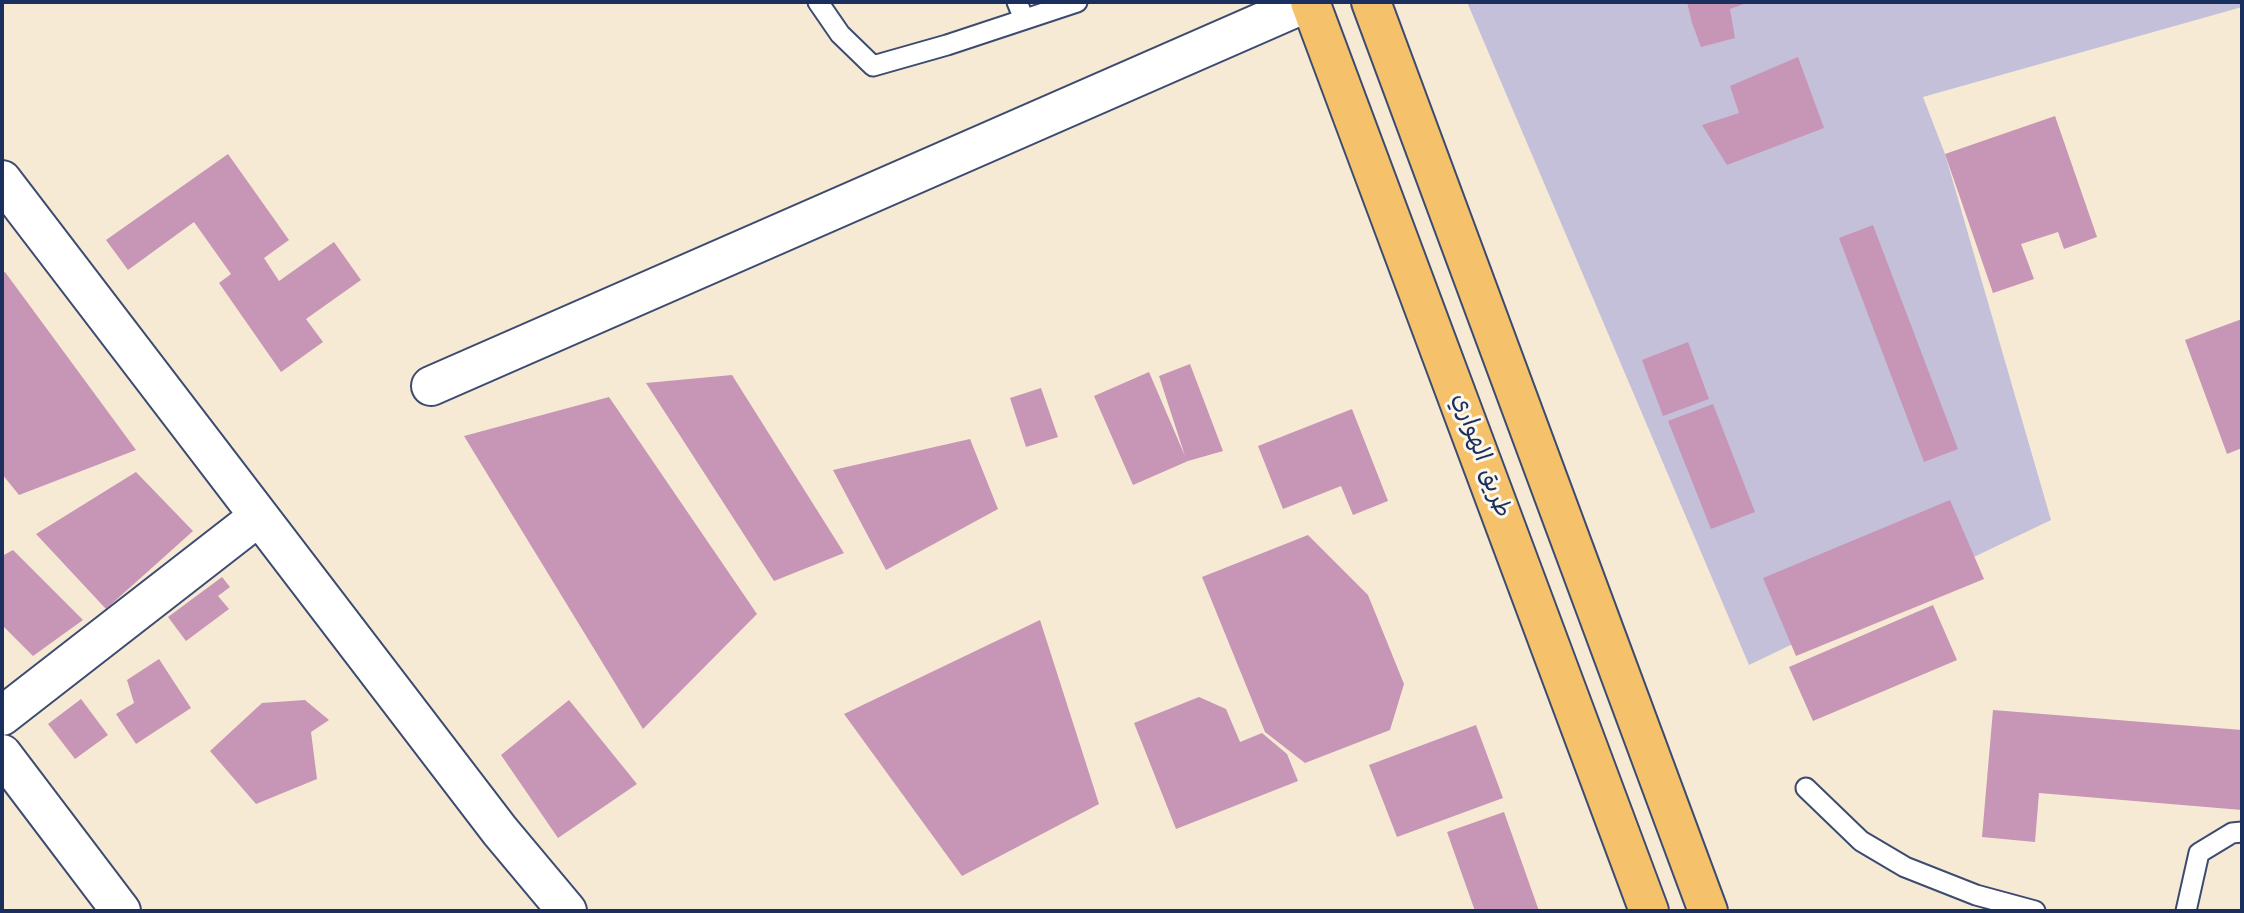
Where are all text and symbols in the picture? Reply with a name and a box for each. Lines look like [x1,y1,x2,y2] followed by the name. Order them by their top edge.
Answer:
[1444,390,1516,522] street label: طريق الهواري

